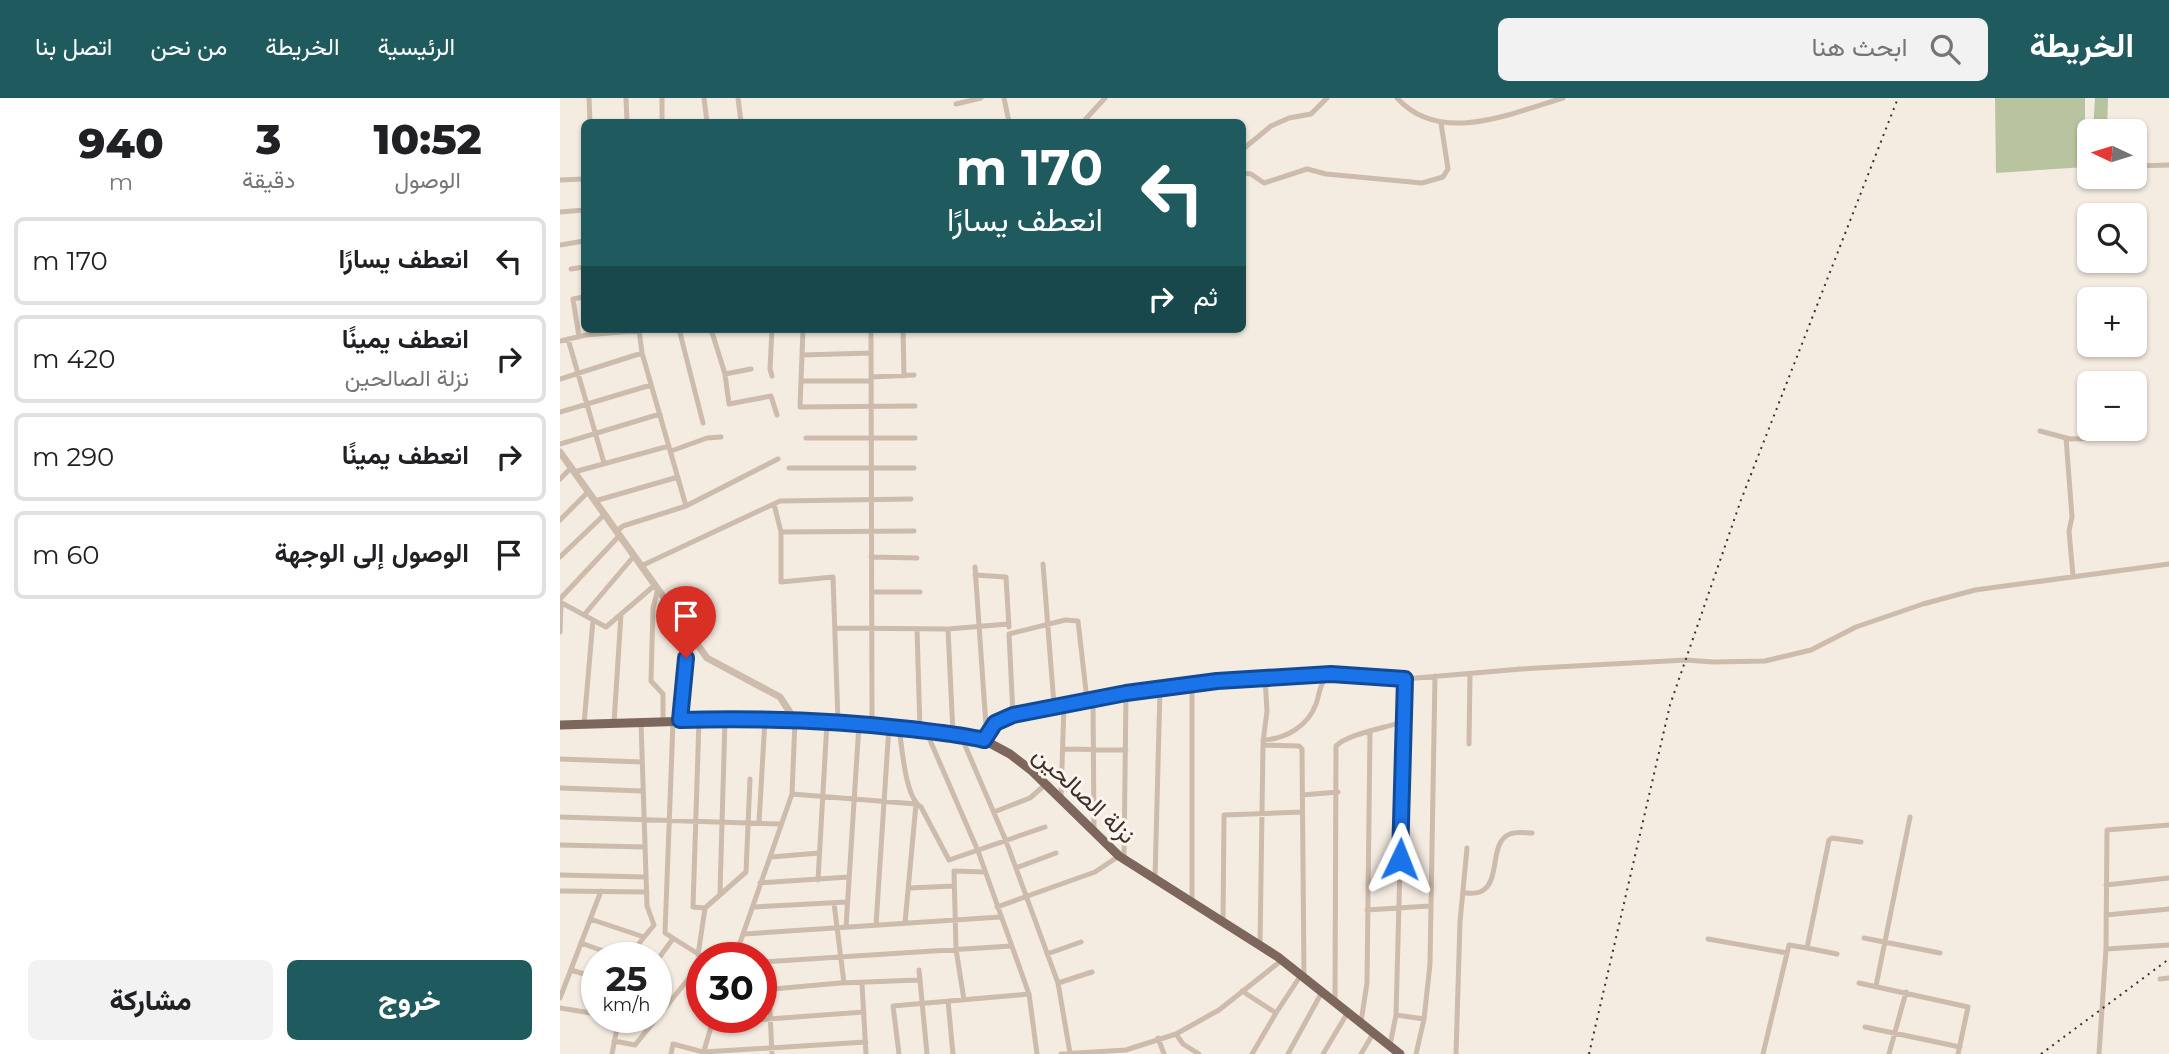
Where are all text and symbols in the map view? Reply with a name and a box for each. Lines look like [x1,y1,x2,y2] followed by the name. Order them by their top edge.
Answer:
[1498,18,1988,81] search box
[2030,25,2134,65] text: الخريطة
[1926,30,1964,68] icon: search
[1811,31,1908,63] text: ابحث هنا
[35,32,112,61] text: اتصل بنا
[150,32,227,61] text: من نحن
[265,32,340,61] text: الخريطة
[378,32,455,61] text: الرئيسية
[256,113,281,165] text: 3
[374,113,482,165] text: 10:52
[78,117,164,169] text: 940
[2077,119,2147,189] north arrow
[2077,119,2147,441] map controls
[956,138,1103,197] text: 170 m
[1127,147,1218,238] icon: left
[242,166,295,194] text: دقيقة
[394,166,461,194] text: الوصول
[109,168,133,196] text: m
[947,200,1103,239] text: انعطف يسارًا
[2077,203,2147,273] button: search
[490,242,528,280] icon: left
[339,243,469,275] text: انعطف يسارًا
[32,245,108,277] text: 170 m
[1142,280,1180,318] icon: right
[1194,281,1218,313] text: ثم
[2077,287,2147,357] button: +
[342,323,469,355] text: انعطف يمينًا
[490,340,528,378] icon: right
[32,343,115,375] text: 420 m
[345,364,469,392] text: نزلة الصالحين
[2077,371,2147,441] button: −
[490,438,528,476] icon: right
[342,439,469,471] text: انعطف يمينًا
[32,441,114,473] text: 290 m
[490,536,528,574] icon: arrive
[275,537,469,569] text: الوصول إلى الوجهة
[32,539,99,571] text: 60 m
[656,586,716,658] pin
[667,597,705,635] icon: arrive
[1026,740,1142,850] street label: نزلة الصالحين
[1363,822,1437,896] position arrow
[686,942,777,1033] speed limit sign: 30
[606,957,647,1000] text: 25
[28,960,273,1040] button: مشاركة
[287,960,532,1040] button: خروج
[602,994,651,1016] text: km/h

